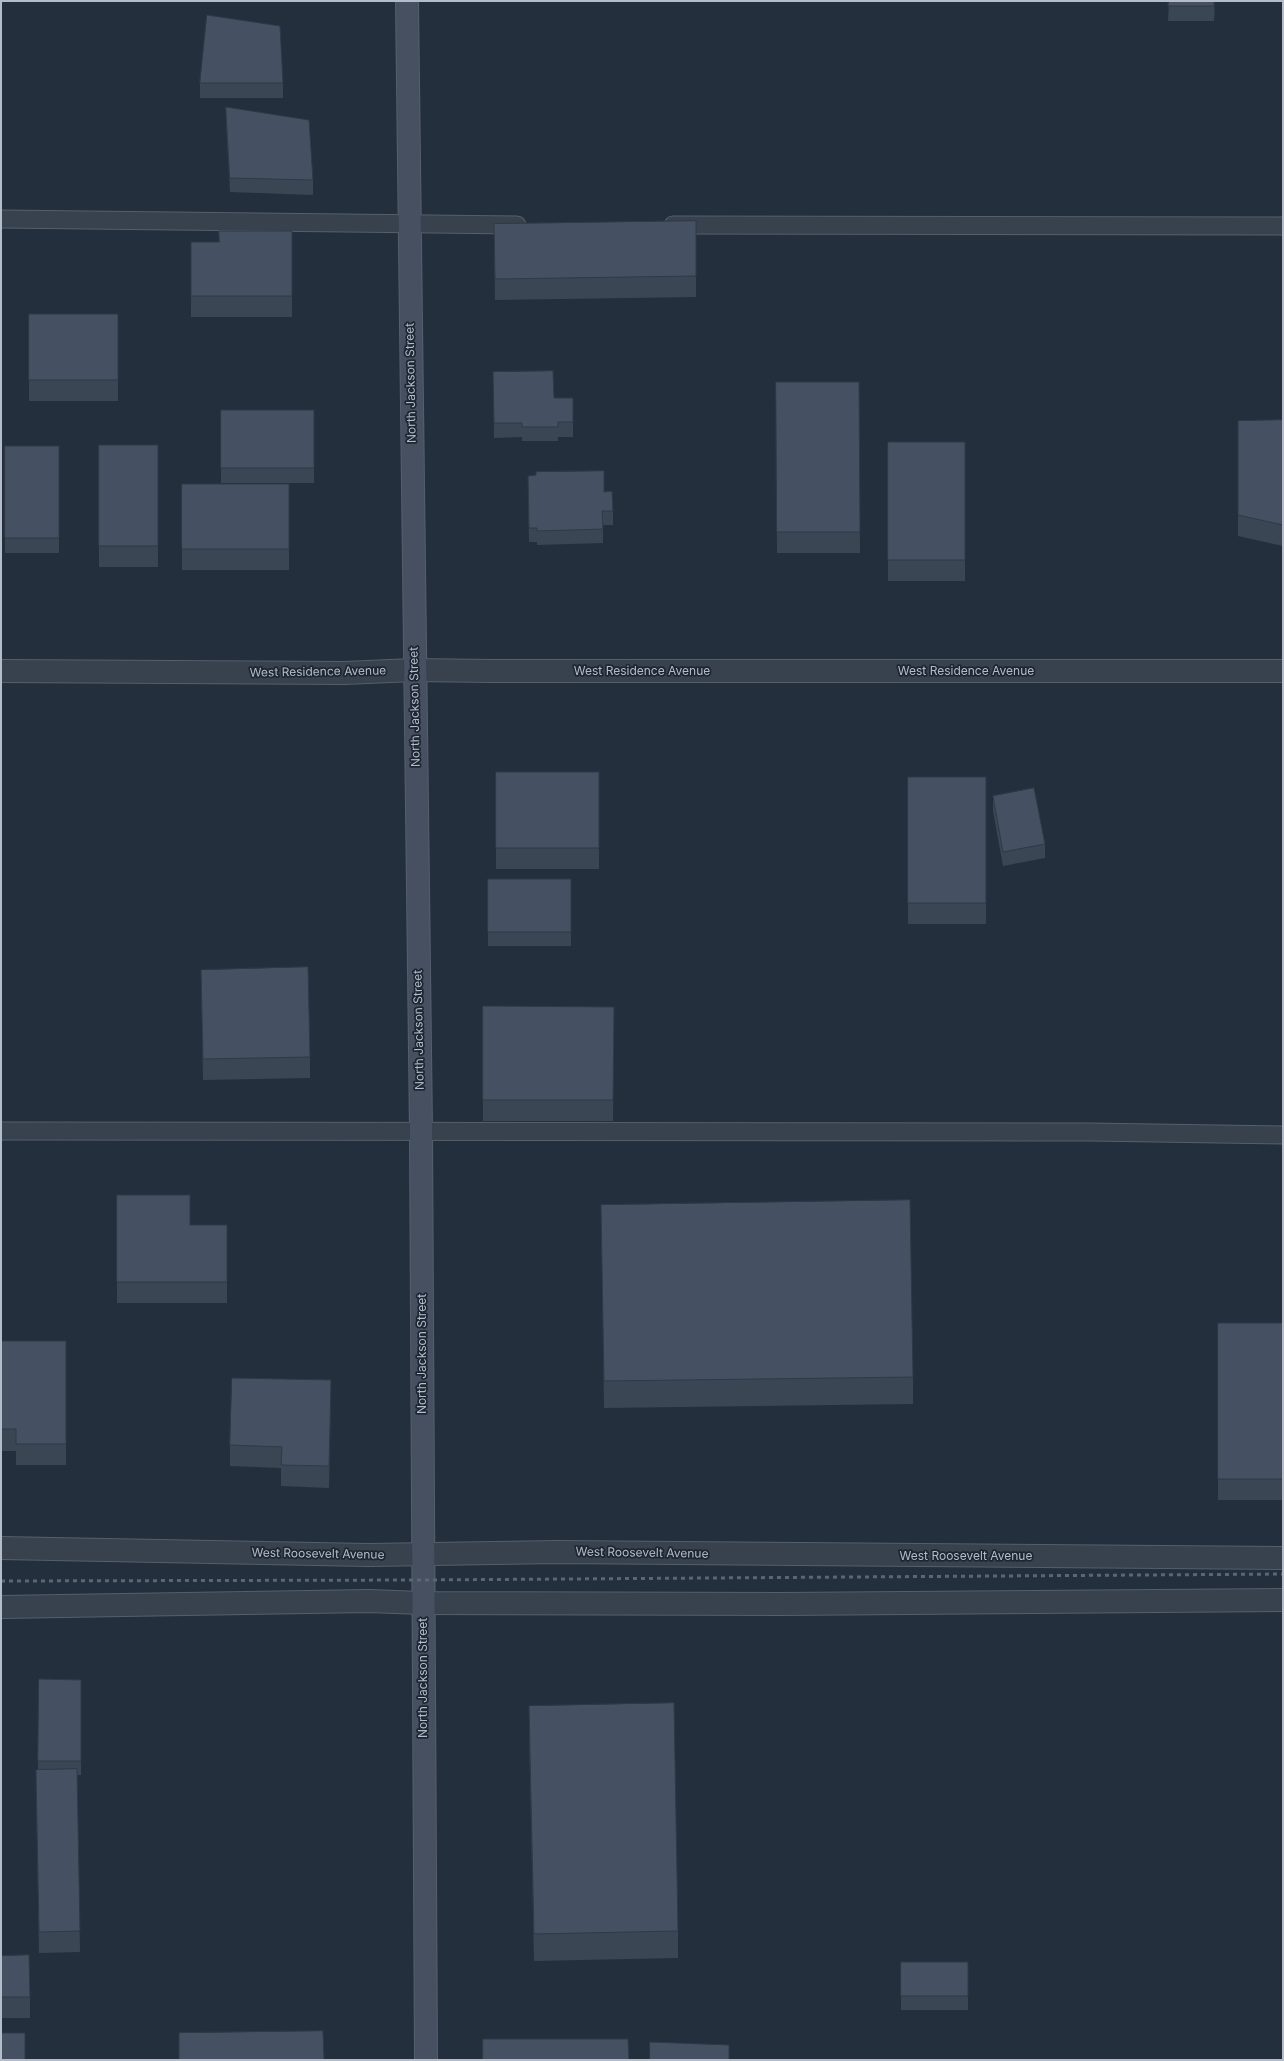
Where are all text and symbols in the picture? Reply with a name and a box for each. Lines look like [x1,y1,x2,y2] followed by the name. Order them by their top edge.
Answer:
[403,323,419,443] street label: North Jackson Street
[407,647,423,767] street label: North Jackson Street
[250,664,386,680] street label: West Residence Avenue
[574,664,710,678] street label: West Residence Avenue
[898,664,1034,678] street label: West Residence Avenue
[411,970,427,1090] street label: North Jackson Street
[415,1294,429,1414] street label: North Jackson Street
[575,1545,709,1561] street label: West Roosevelt Avenue
[251,1546,385,1562] street label: West Roosevelt Avenue
[900,1549,1032,1563] street label: West Roosevelt Avenue
[416,1618,430,1738] street label: North Jackson Street

